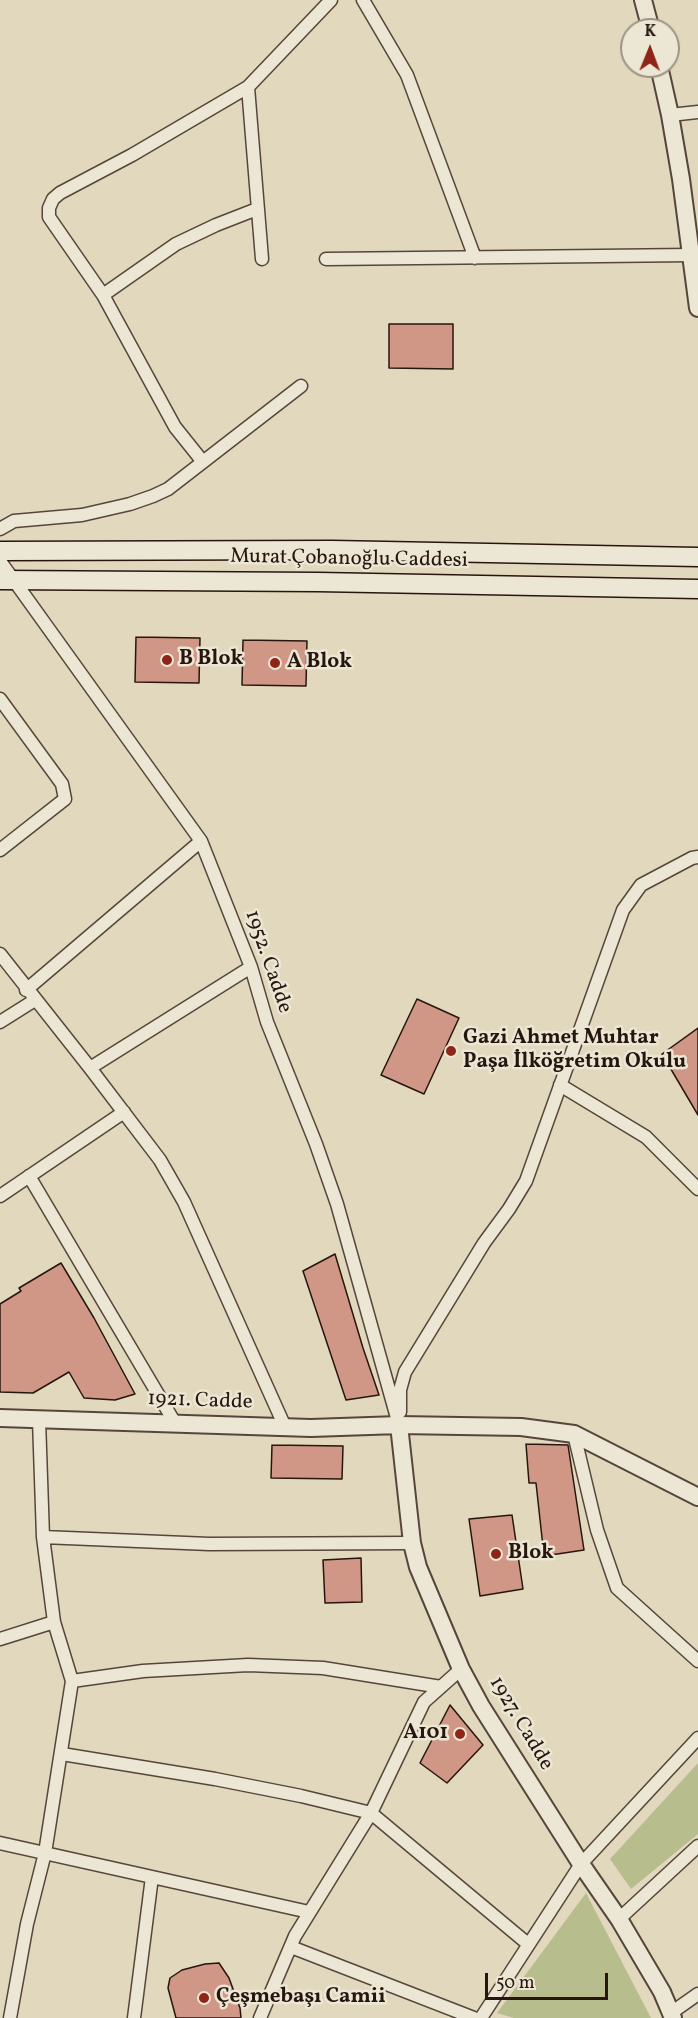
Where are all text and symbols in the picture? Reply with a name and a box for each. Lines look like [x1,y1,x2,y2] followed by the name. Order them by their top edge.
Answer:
[620,18,680,78] north arrow
[644,21,656,43] text: K
[230,545,468,575] street label: Murat Çobanoğlu Caddesi
[179,647,243,673] place label: B Blok
[287,650,352,676] place label: A Blok
[160,653,174,667] marker: B Blok
[268,656,282,670] marker: A Blok
[238,907,296,1017] street label: 1952. Cadde
[463,1026,686,1076] place label: Gazi Ahmet Muhtar Paşa İlköğretim Okulu
[444,1044,458,1058] marker: Gazi Ahmet Muhtar Paşa İlköğretim Okulu
[147,1388,253,1416] street label: 1921. Cadde
[508,1541,554,1567] place label: Blok
[489,1547,503,1561] marker: Blok
[482,1673,558,1775] street label: 1927. Cadde
[403,1721,448,1747] place label: A101
[453,1727,467,1741] marker: A101
[488,1961,611,1999] scale bar
[496,1971,535,1996] text: 50 m
[216,1985,386,2011] place label: Çeşmebaşı Camii
[197,1991,211,2005] marker: Çeşmebaşı Camii

